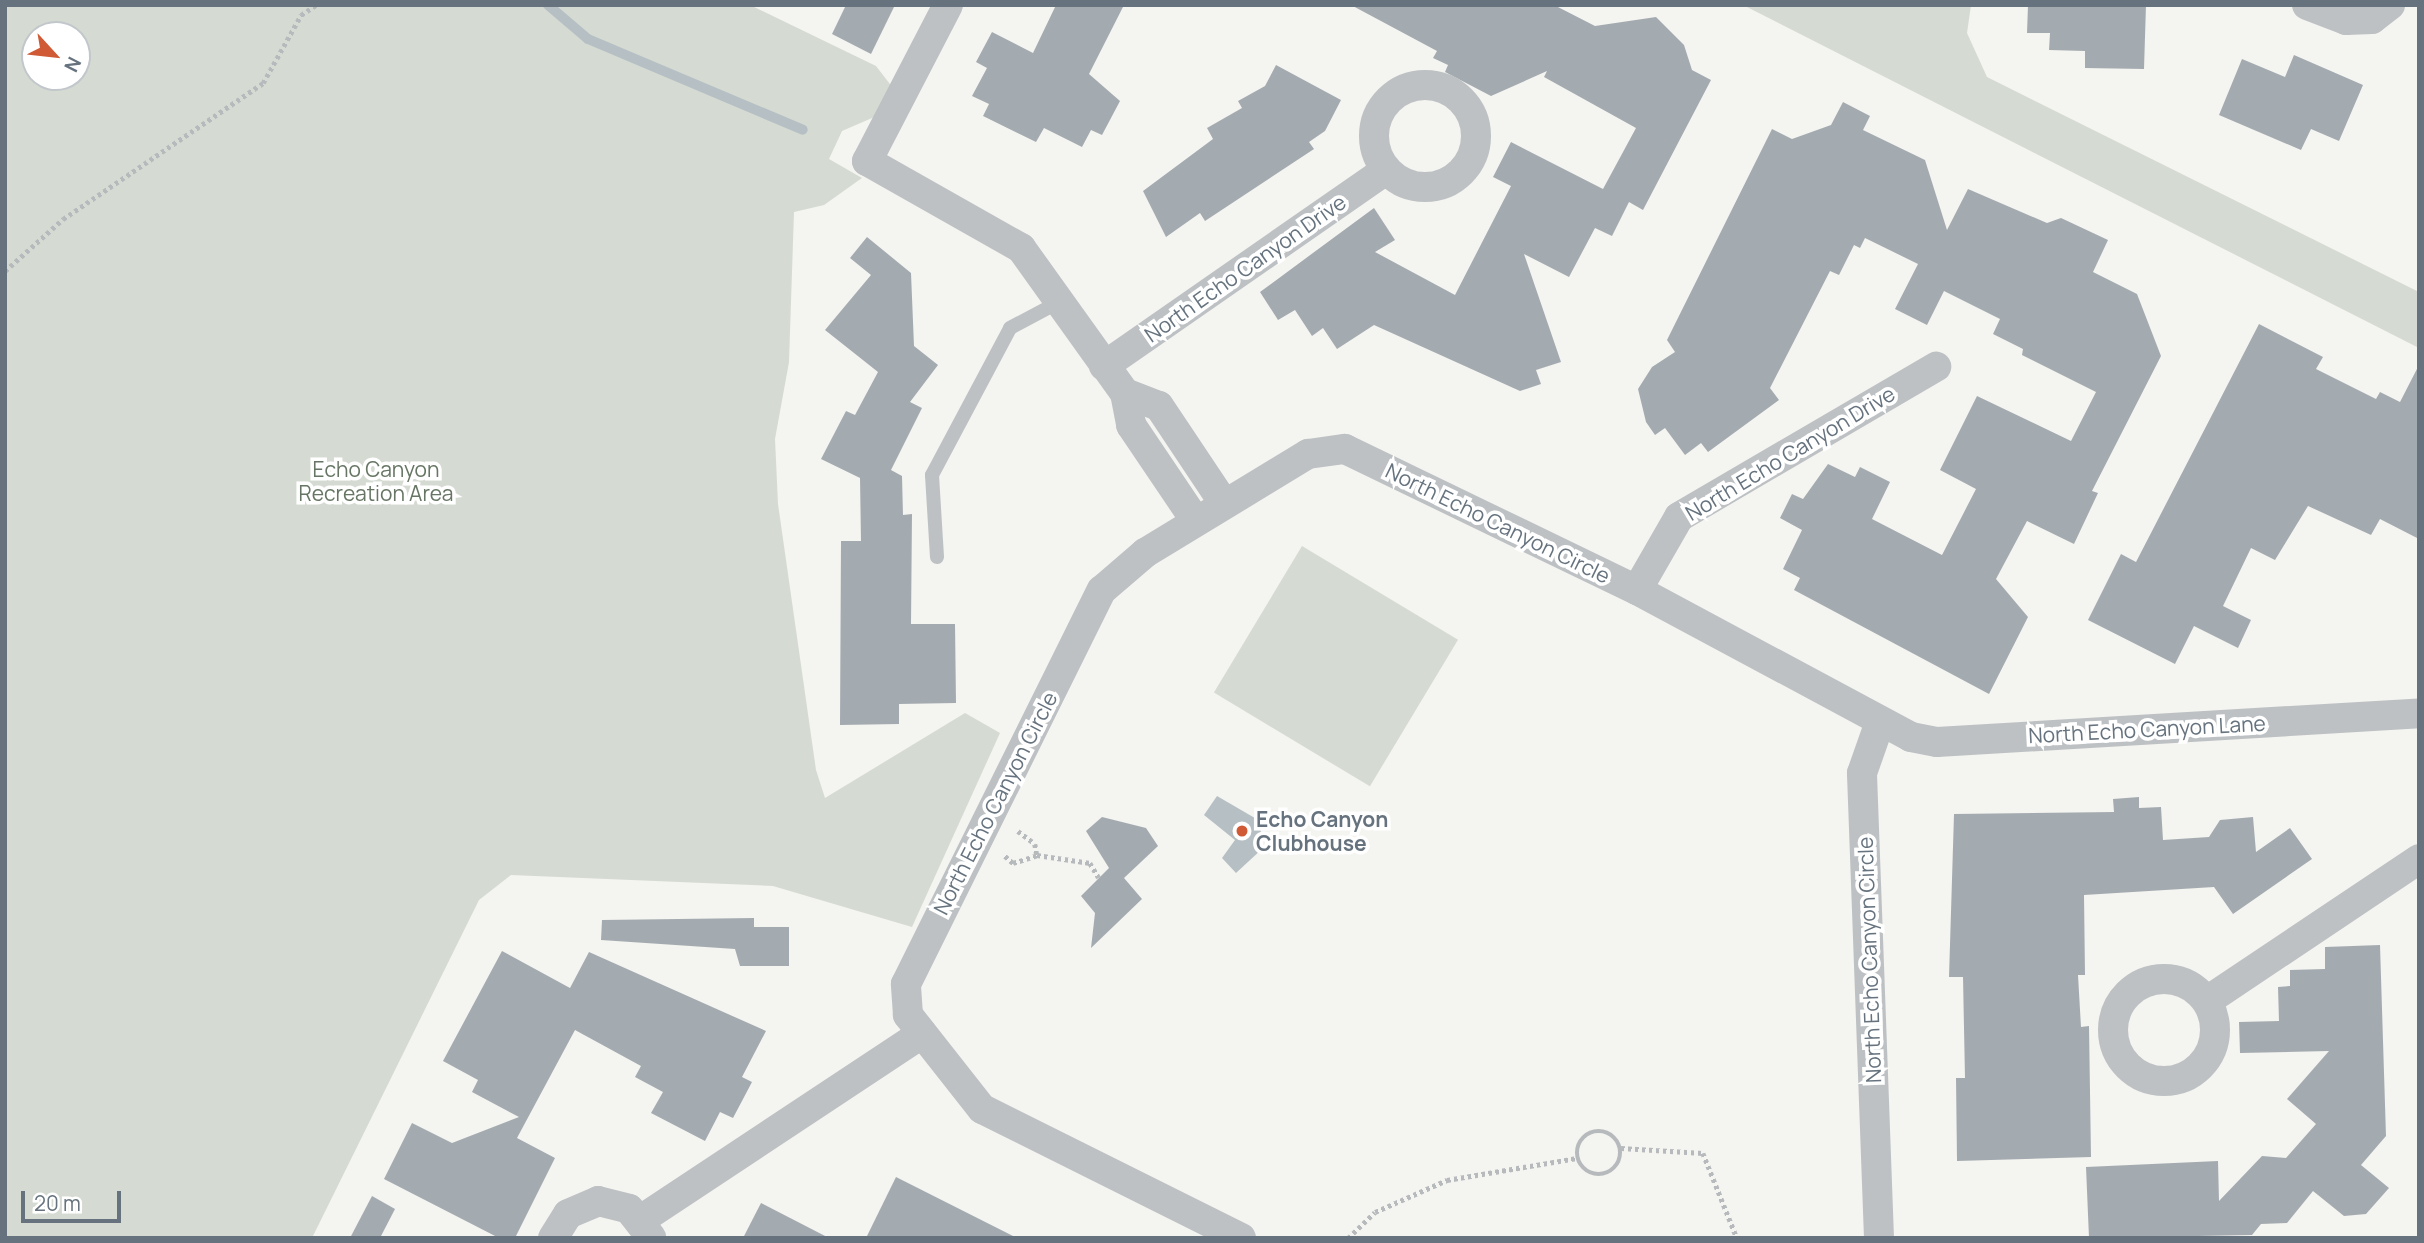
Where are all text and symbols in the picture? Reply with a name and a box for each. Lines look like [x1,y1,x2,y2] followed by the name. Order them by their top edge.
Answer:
[21,21,91,91] north arrow
[58,53,88,77] text: N
[1140,189,1350,347] street label: North Echo Canyon Drive
[1681,380,1899,526] street label: North Echo Canyon Drive
[298,456,454,506] park label: Echo Canyon Recreation Area
[1382,458,1614,588] street label: North Echo Canyon Circle
[928,688,1062,918] street label: North Echo Canyon Circle
[2028,710,2266,748] street label: North Echo Canyon Lane
[1256,806,1388,856] place label: Echo Canyon Clubhouse
[1234,823,1250,839] marker: Echo Canyon Clubhouse
[1852,836,1886,1084] street label: North Echo Canyon Circle
[24,1176,124,1220] scale bar
[34,1189,81,1217] text: 20 m

